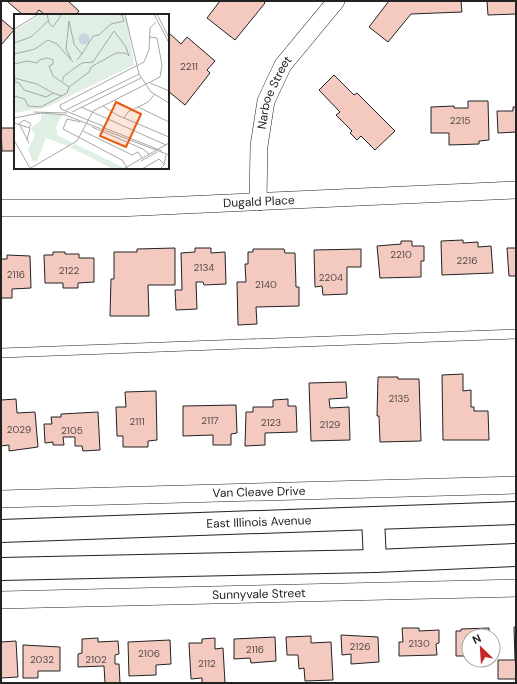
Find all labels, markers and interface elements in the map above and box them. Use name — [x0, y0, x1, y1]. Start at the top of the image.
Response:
inset map — [14, 14, 169, 169]
street label: Narboe Street — [254, 52, 295, 130]
house number: 2211 — [180, 60, 198, 73]
house number: 2215 — [450, 114, 470, 127]
street label: Dugald Place — [223, 192, 295, 211]
house number: 2210 — [390, 248, 412, 261]
house number: 2216 — [457, 254, 477, 267]
house number: 2134 — [194, 261, 214, 274]
house number: 2122 — [59, 264, 79, 277]
house number: 2116 — [7, 268, 25, 281]
house number: 2204 — [319, 271, 343, 284]
house number: 2140 — [255, 278, 277, 291]
house number: 2135 — [389, 392, 409, 405]
house number: 2117 — [201, 414, 219, 427]
house number: 2111 — [129, 415, 145, 428]
house number: 2123 — [261, 416, 281, 429]
house number: 2129 — [320, 418, 340, 431]
house number: 2029 — [7, 423, 31, 436]
house number: 2105 — [61, 424, 83, 437]
street label: Van Cleave Drive — [212, 483, 306, 501]
street label: East Illinois Avenue — [206, 512, 312, 532]
street label: Sunnyvale Street — [212, 585, 306, 603]
north arrow — [461, 628, 501, 668]
text: N — [470, 631, 483, 647]
house number: 2130 — [408, 637, 430, 650]
house number: 2126 — [350, 640, 370, 653]
house number: 2116 — [246, 643, 264, 656]
house number: 2106 — [138, 647, 160, 660]
house number: 2032 — [30, 653, 54, 666]
house number: 2102 — [85, 653, 107, 666]
house number: 2112 — [198, 657, 216, 670]

